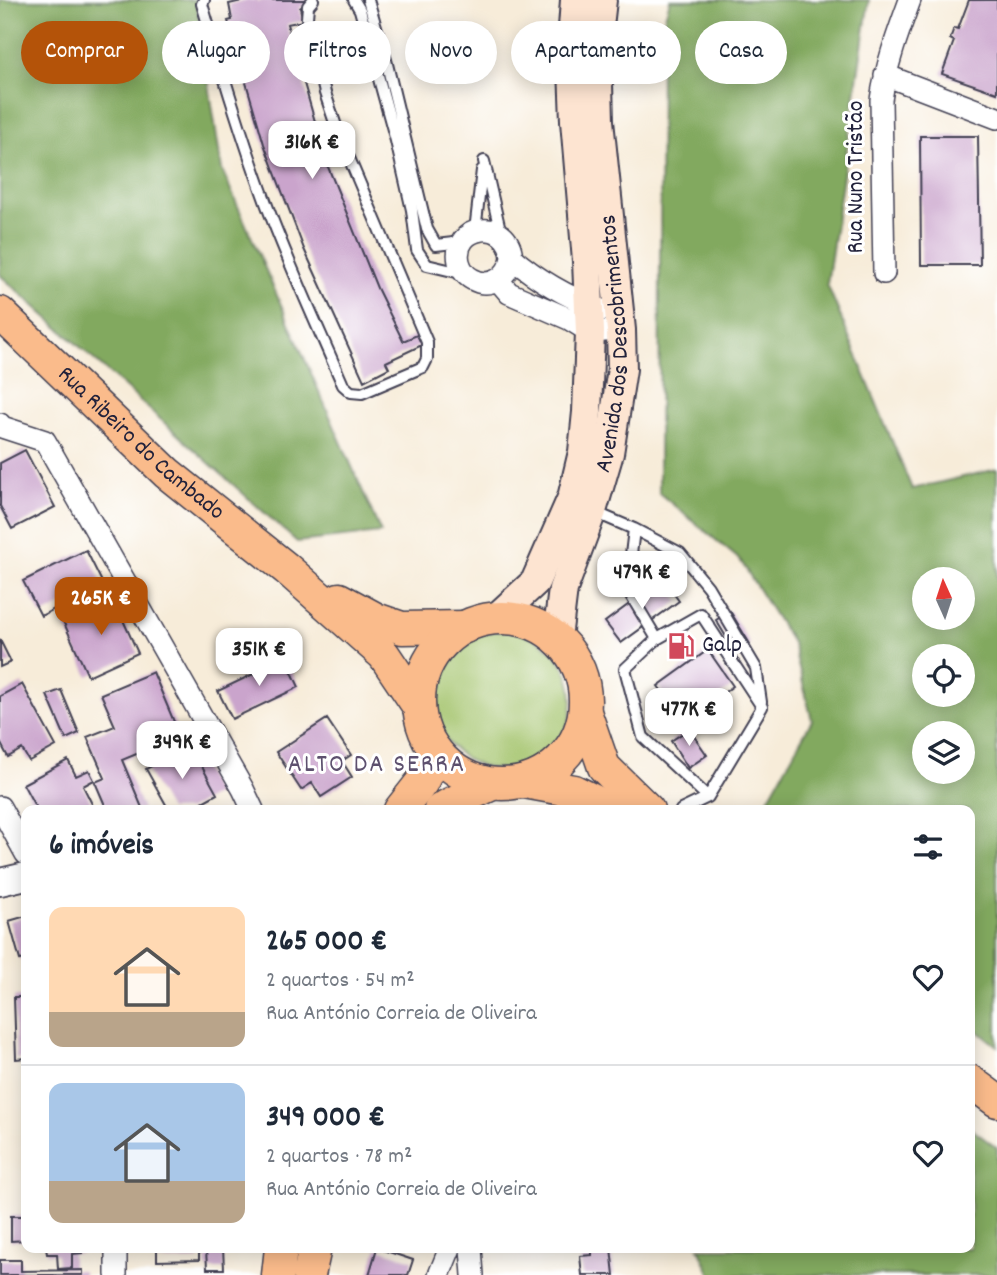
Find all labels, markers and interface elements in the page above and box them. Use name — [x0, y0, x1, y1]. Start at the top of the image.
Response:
chip: Comprar — [21, 21, 148, 84]
chip: Alugar — [162, 21, 270, 84]
chip: Filtros — [284, 21, 391, 84]
chip: Novo — [405, 21, 497, 84]
chip: Apartamento — [511, 21, 681, 84]
chip: Casa — [695, 21, 787, 84]
street label: Rua Nuno Tristão — [840, 101, 874, 253]
pin: 316K € — [255, 122, 369, 181]
text: 316K € — [284, 127, 340, 160]
street label: Avenida dos Descobrimentos — [587, 213, 639, 477]
street label: Rua Ribeiro do Cambado — [49, 359, 231, 529]
pin: 479K € — [585, 552, 699, 611]
text: 479K € — [613, 557, 671, 590]
north arrow — [912, 567, 975, 630]
map controls — [912, 567, 975, 784]
pin: 265K € — [44, 578, 158, 637]
text: 265K € — [71, 583, 131, 616]
pin: 351K € — [202, 628, 316, 688]
place label: Galp — [702, 629, 742, 663]
fuel station icon: Galp — [666, 631, 696, 661]
text: 351K € — [232, 634, 286, 667]
button: locate — [912, 644, 975, 707]
pin: 477K € — [632, 688, 746, 748]
text: 477K € — [661, 694, 717, 727]
button: layers — [912, 721, 975, 784]
pin: 349K € — [125, 722, 239, 781]
text: 349K € — [152, 727, 212, 760]
district label: ALTO DA SERRA — [288, 747, 466, 784]
text: 6 imóveis — [49, 826, 154, 869]
icon: filters — [909, 828, 947, 866]
text: 265 000 € — [266, 922, 387, 965]
icon: home — [105, 935, 189, 1019]
icon: heart — [909, 958, 947, 996]
text: 2 quartos · 54 m² — [266, 965, 415, 998]
text: Rua António Correia de Oliveira — [266, 998, 537, 1031]
text: 349 000 € — [266, 1098, 385, 1141]
icon: home — [105, 1111, 189, 1195]
icon: heart — [909, 1134, 947, 1172]
text: 2 quartos · 78 m² — [266, 1141, 412, 1174]
text: Rua António Correia de Oliveira — [266, 1174, 537, 1207]

